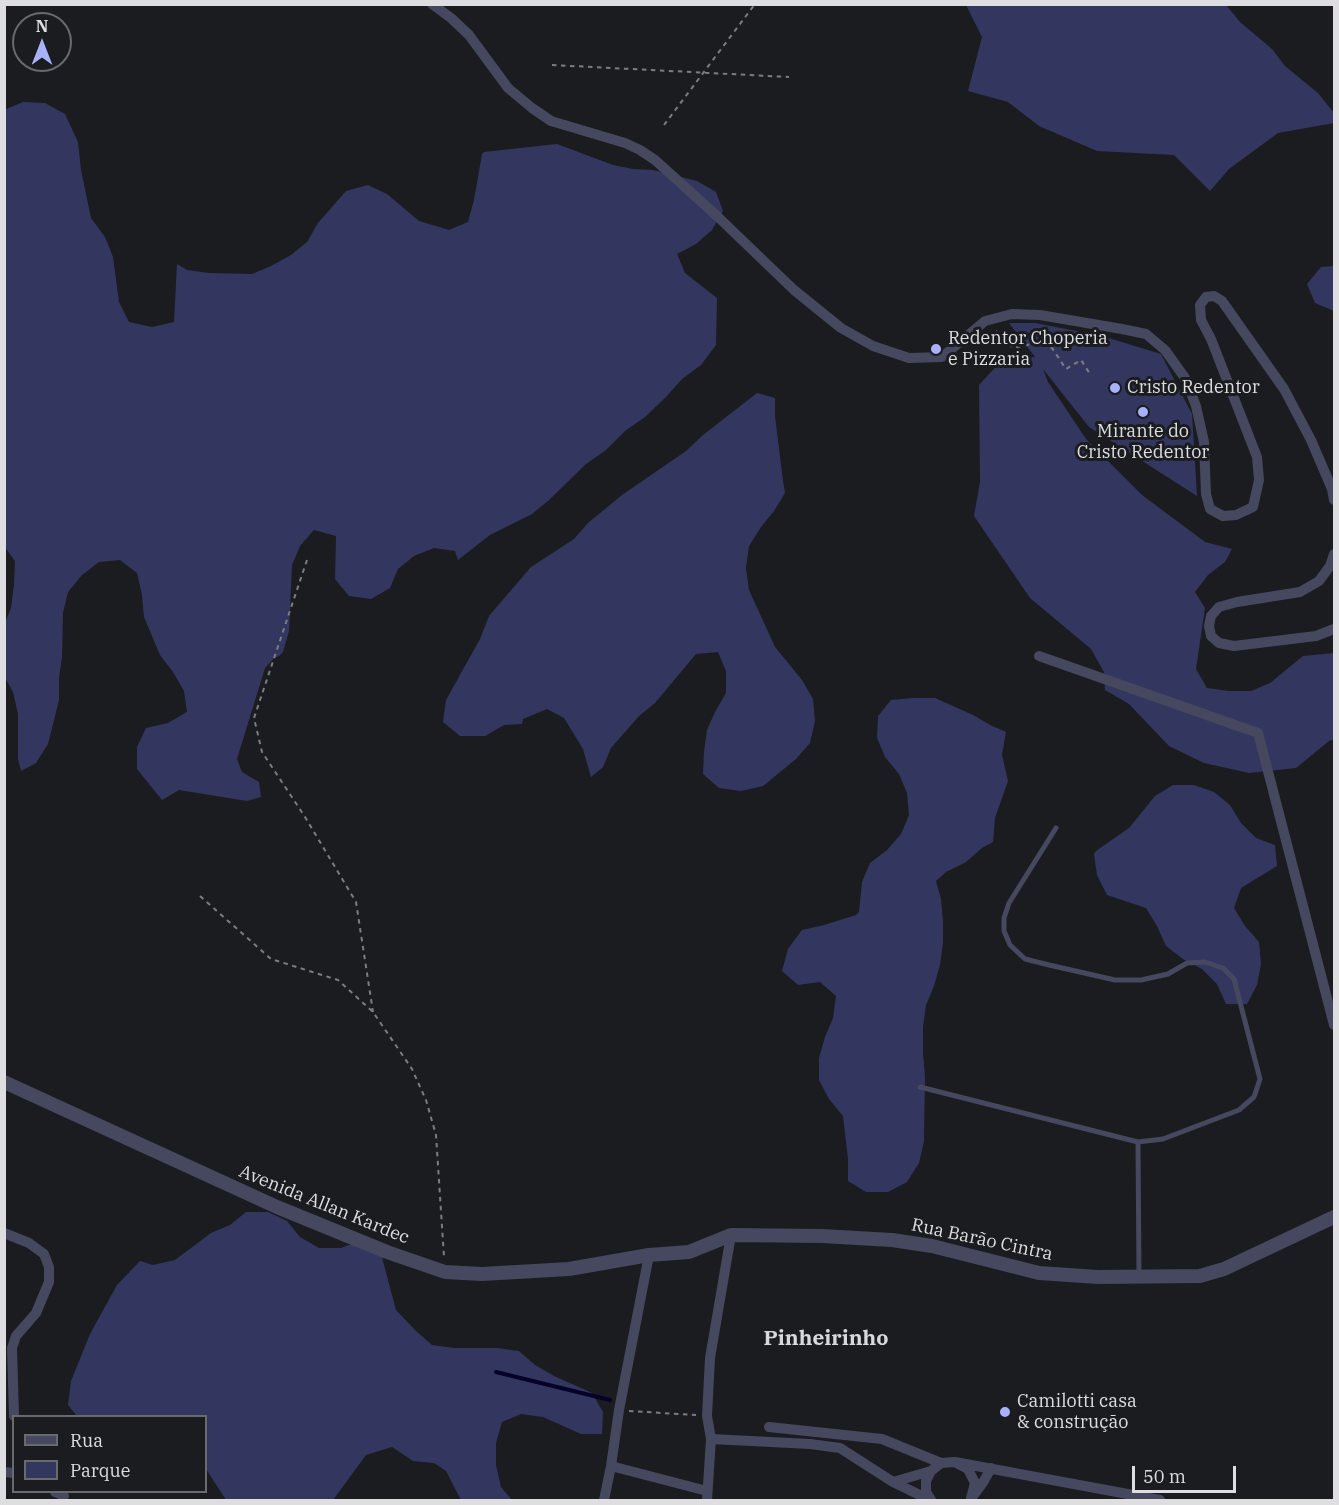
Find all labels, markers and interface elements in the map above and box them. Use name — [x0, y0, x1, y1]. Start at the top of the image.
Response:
north arrow — [12, 12, 72, 72]
text: N — [36, 16, 48, 36]
place label: Redentor Choperia e Pizzaria — [948, 328, 1108, 370]
marker: Redentor Choperia e Pizzaria — [929, 342, 943, 356]
place label: Cristo Redentor — [1127, 377, 1260, 399]
marker: Cristo Redentor — [1108, 381, 1122, 395]
marker: Mirante do Cristo Redentor — [1136, 405, 1150, 419]
place label: Mirante do Cristo Redentor — [1077, 421, 1209, 464]
street label: Avenida Allan Kardec — [236, 1161, 412, 1249]
street label: Rua Barão Cintra — [909, 1214, 1055, 1266]
district label: Pinheirinho — [763, 1326, 889, 1352]
place label: Camilotti casa & construção — [1017, 1391, 1137, 1434]
marker: Camilotti casa & construção — [998, 1405, 1012, 1419]
legend — [12, 1415, 207, 1493]
text: Rua — [70, 1429, 103, 1452]
scale bar — [1135, 1454, 1238, 1492]
text: Parque — [70, 1459, 130, 1482]
text: 50 m — [1143, 1465, 1186, 1488]

